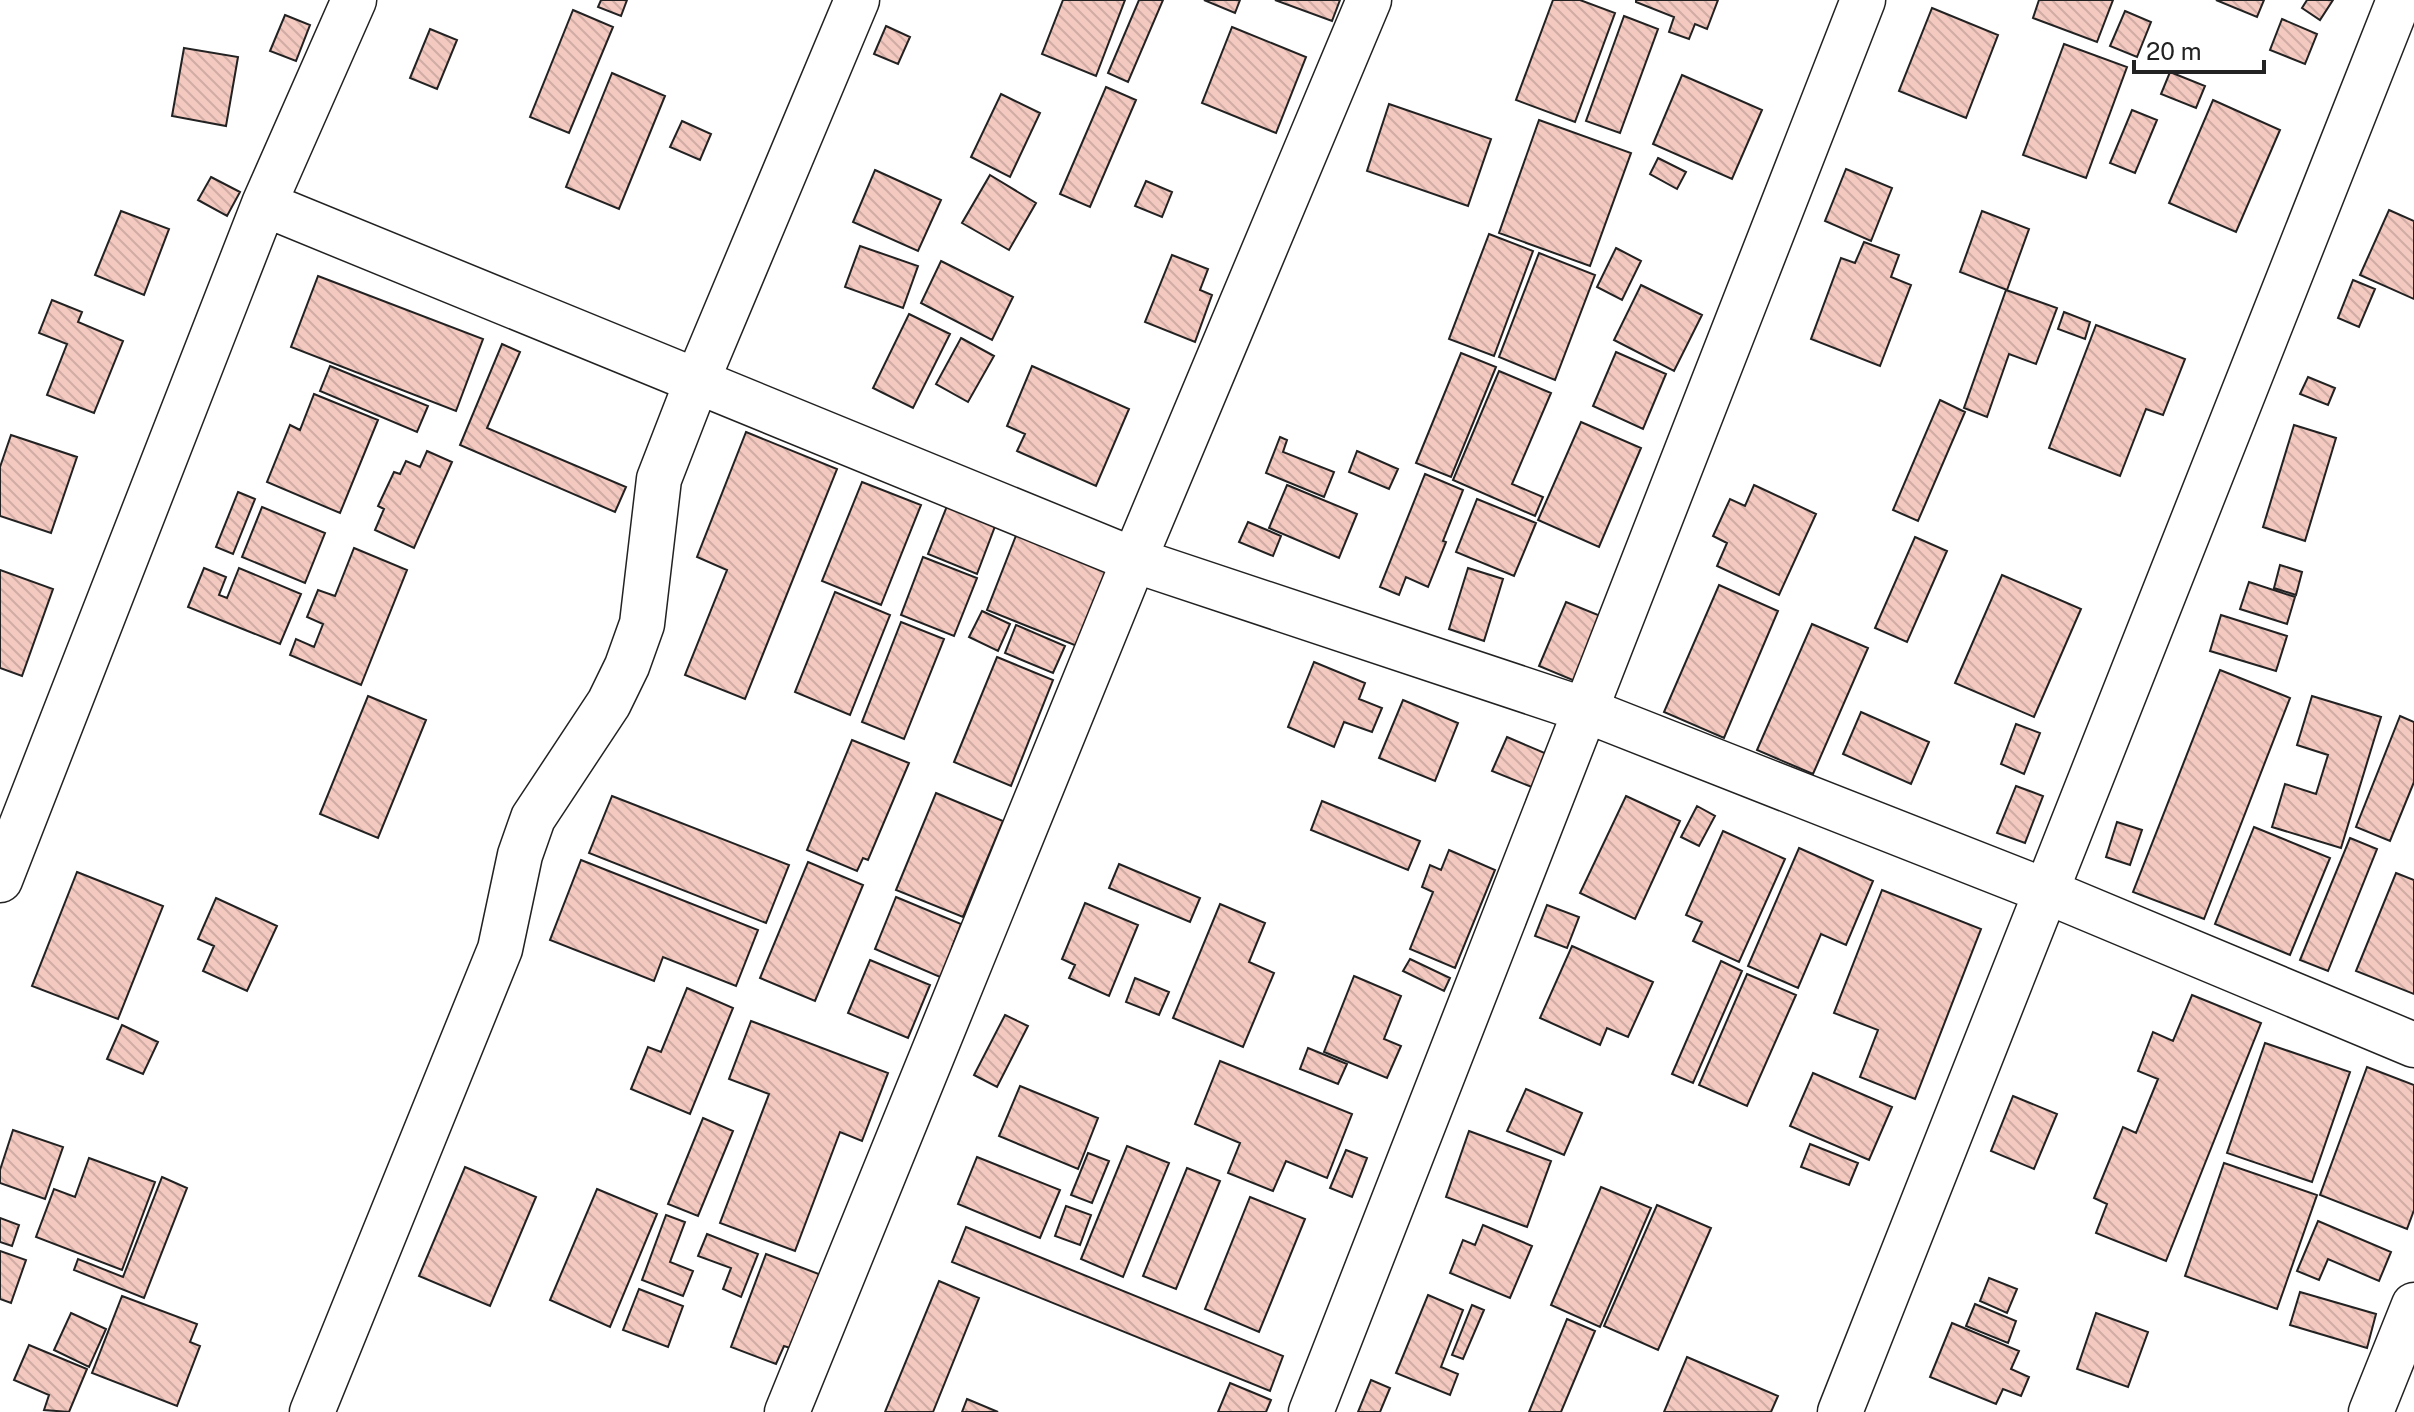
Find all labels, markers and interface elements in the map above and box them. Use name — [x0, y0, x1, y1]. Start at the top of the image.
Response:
scale bar — [2134, 24, 2264, 74]
text: 20 m — [2146, 37, 2202, 65]

